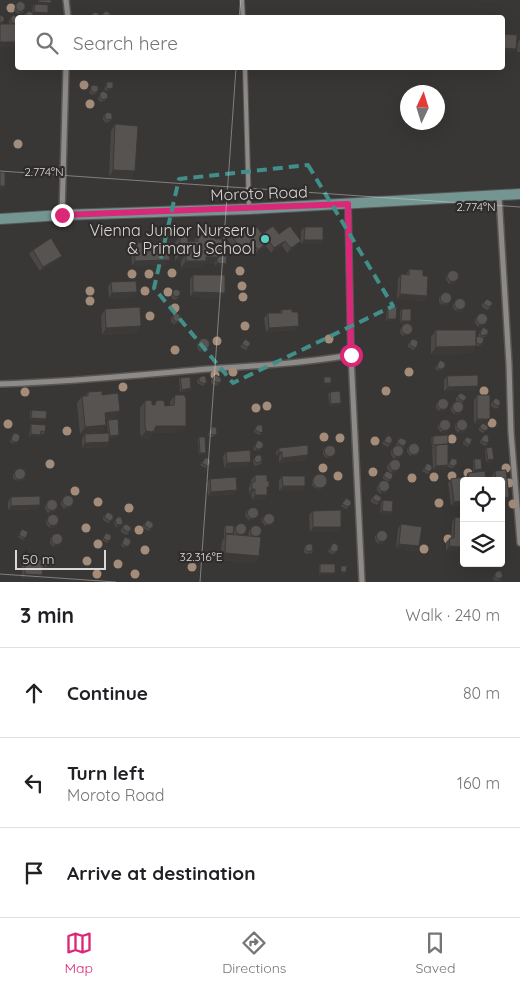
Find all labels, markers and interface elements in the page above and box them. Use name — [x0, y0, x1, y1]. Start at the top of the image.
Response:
search box — [15, 15, 505, 70]
icon: search — [33, 29, 61, 57]
text: Search here — [73, 31, 178, 55]
north arrow — [400, 85, 445, 130]
text: 2.774°N — [24, 164, 64, 179]
street label: Moroto Road — [210, 181, 308, 205]
text: 2.774°N — [456, 199, 496, 214]
route end — [51, 204, 74, 227]
place label: Vienna Junior Nurseru & Primary School — [89, 220, 255, 258]
marker: Vienna Junior Nurseru & Primary School — [259, 233, 271, 245]
route start — [340, 344, 363, 367]
map controls — [460, 477, 505, 567]
button: locate — [460, 477, 505, 522]
button: layers — [460, 522, 505, 567]
scale bar — [15, 547, 106, 570]
text: 32.316°E — [179, 549, 223, 564]
text: 50 m — [22, 550, 55, 568]
text: 3 min — [20, 602, 74, 628]
text: Walk · 240 m — [405, 605, 500, 625]
icon: ahead — [20, 679, 48, 707]
text: Continue — [67, 681, 148, 705]
text: 80 m — [463, 683, 500, 703]
text: Turn left — [67, 761, 145, 785]
icon: left — [20, 769, 48, 797]
text: 160 m — [457, 773, 500, 793]
text: Moroto Road — [67, 785, 164, 805]
icon: arrive — [20, 859, 48, 887]
text: Arrive at destination — [67, 861, 256, 885]
tab: Map — [65, 929, 93, 977]
tab: Directions — [222, 929, 286, 977]
tab: Saved — [415, 929, 455, 977]

